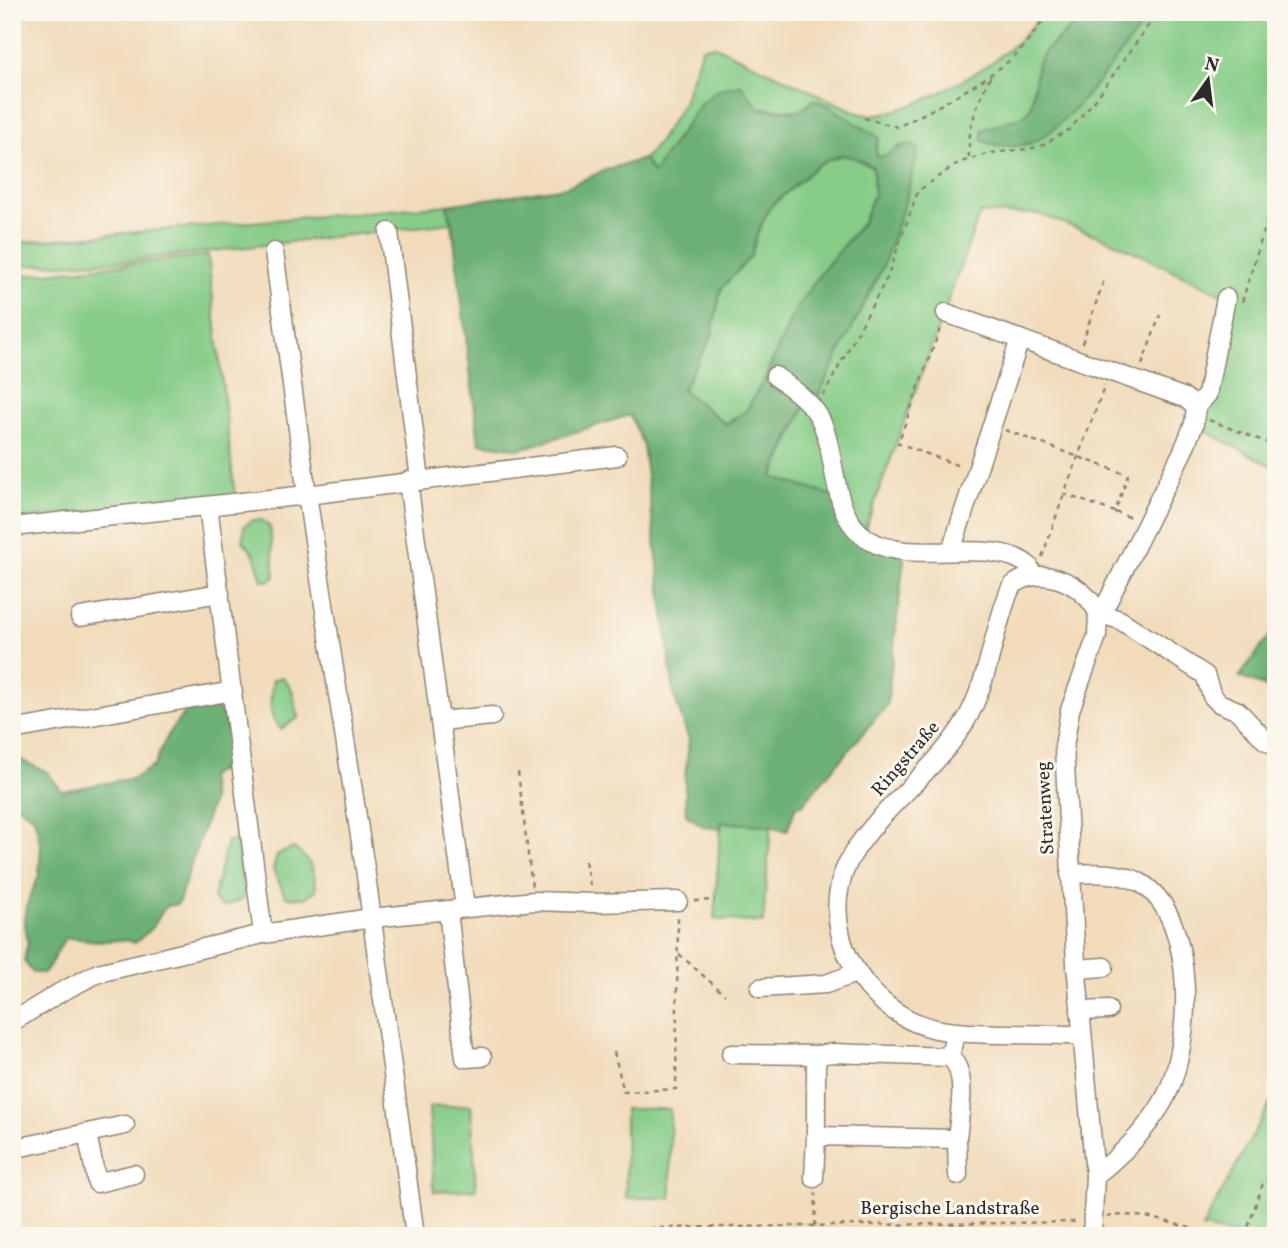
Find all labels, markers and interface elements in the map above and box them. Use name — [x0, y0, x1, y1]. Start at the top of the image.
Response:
north arrow — [1172, 46, 1242, 116]
text: N — [1202, 51, 1222, 80]
street label: Ringstraße — [866, 716, 946, 802]
street label: Stratenweg — [1031, 761, 1061, 855]
street label: Bergische Landstraße — [860, 1196, 1040, 1222]

